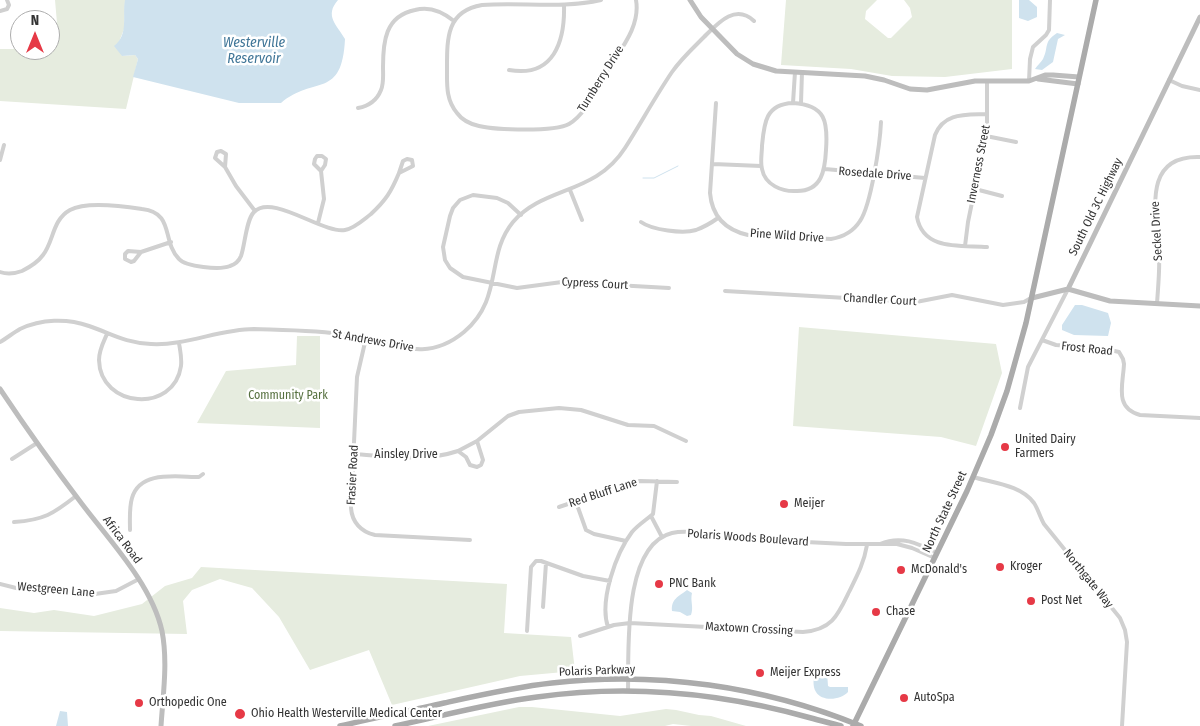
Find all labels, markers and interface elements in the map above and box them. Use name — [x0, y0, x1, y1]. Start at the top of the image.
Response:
north arrow — [10, 10, 60, 60]
text: N — [31, 12, 39, 29]
water label: Westerville Reservoir — [223, 35, 285, 68]
street label: Turnberry Drive — [575, 43, 627, 115]
street label: Inverness Street — [964, 124, 994, 204]
street label: South Old 3C Highway — [1066, 156, 1126, 258]
street label: Rosedale Drive — [838, 164, 912, 184]
street label: Seckel Drive — [1148, 201, 1166, 261]
street label: Pine Wild Drive — [750, 226, 824, 246]
street label: Cypress Court — [561, 275, 629, 293]
street label: Chandler Court — [843, 291, 917, 309]
street label: St Andrews Drive — [331, 327, 415, 355]
street label: Frost Road — [1061, 339, 1113, 359]
park label: Community Park — [248, 389, 328, 403]
place label: United Dairy Farmers — [1015, 433, 1076, 461]
marker: United Dairy Farmers — [999, 441, 1011, 453]
street label: Frasier Road — [344, 444, 362, 506]
street label: Ainsley Drive — [374, 448, 438, 462]
street label: North State Street — [920, 469, 970, 555]
street label: Red Bluff Lane — [567, 475, 639, 511]
place label: Meijer — [794, 497, 825, 511]
marker: Meijer — [778, 498, 790, 510]
street label: Africa Road — [99, 513, 145, 567]
street label: Polaris Woods Boulevard — [687, 527, 809, 549]
street label: Northgate Way — [1060, 547, 1116, 611]
place label: Kroger — [1010, 560, 1042, 574]
marker: Kroger — [994, 561, 1006, 573]
place label: McDonald's — [911, 563, 967, 577]
marker: McDonald's — [895, 564, 907, 576]
place label: PNC Bank — [669, 577, 716, 591]
marker: PNC Bank — [653, 578, 665, 590]
street label: Westgreen Lane — [17, 579, 95, 601]
place label: Post Net — [1041, 594, 1082, 608]
marker: Post Net — [1025, 595, 1037, 607]
place label: Chase — [886, 605, 915, 619]
marker: Chase — [870, 606, 882, 618]
street label: Maxtown Crossing — [705, 620, 793, 638]
street label: Polaris Parkway — [559, 662, 635, 680]
place label: Meijer Express — [770, 666, 841, 680]
marker: Meijer Express — [754, 667, 766, 679]
place label: AutoSpa — [914, 691, 955, 705]
marker: AutoSpa — [898, 692, 910, 704]
place label: Orthopedic One — [149, 696, 227, 710]
marker: Orthopedic One — [133, 697, 145, 709]
marker: Ohio Health Westerville Medical Center — [233, 707, 247, 721]
place label: Ohio Health Westerville Medical Center — [251, 707, 442, 721]

